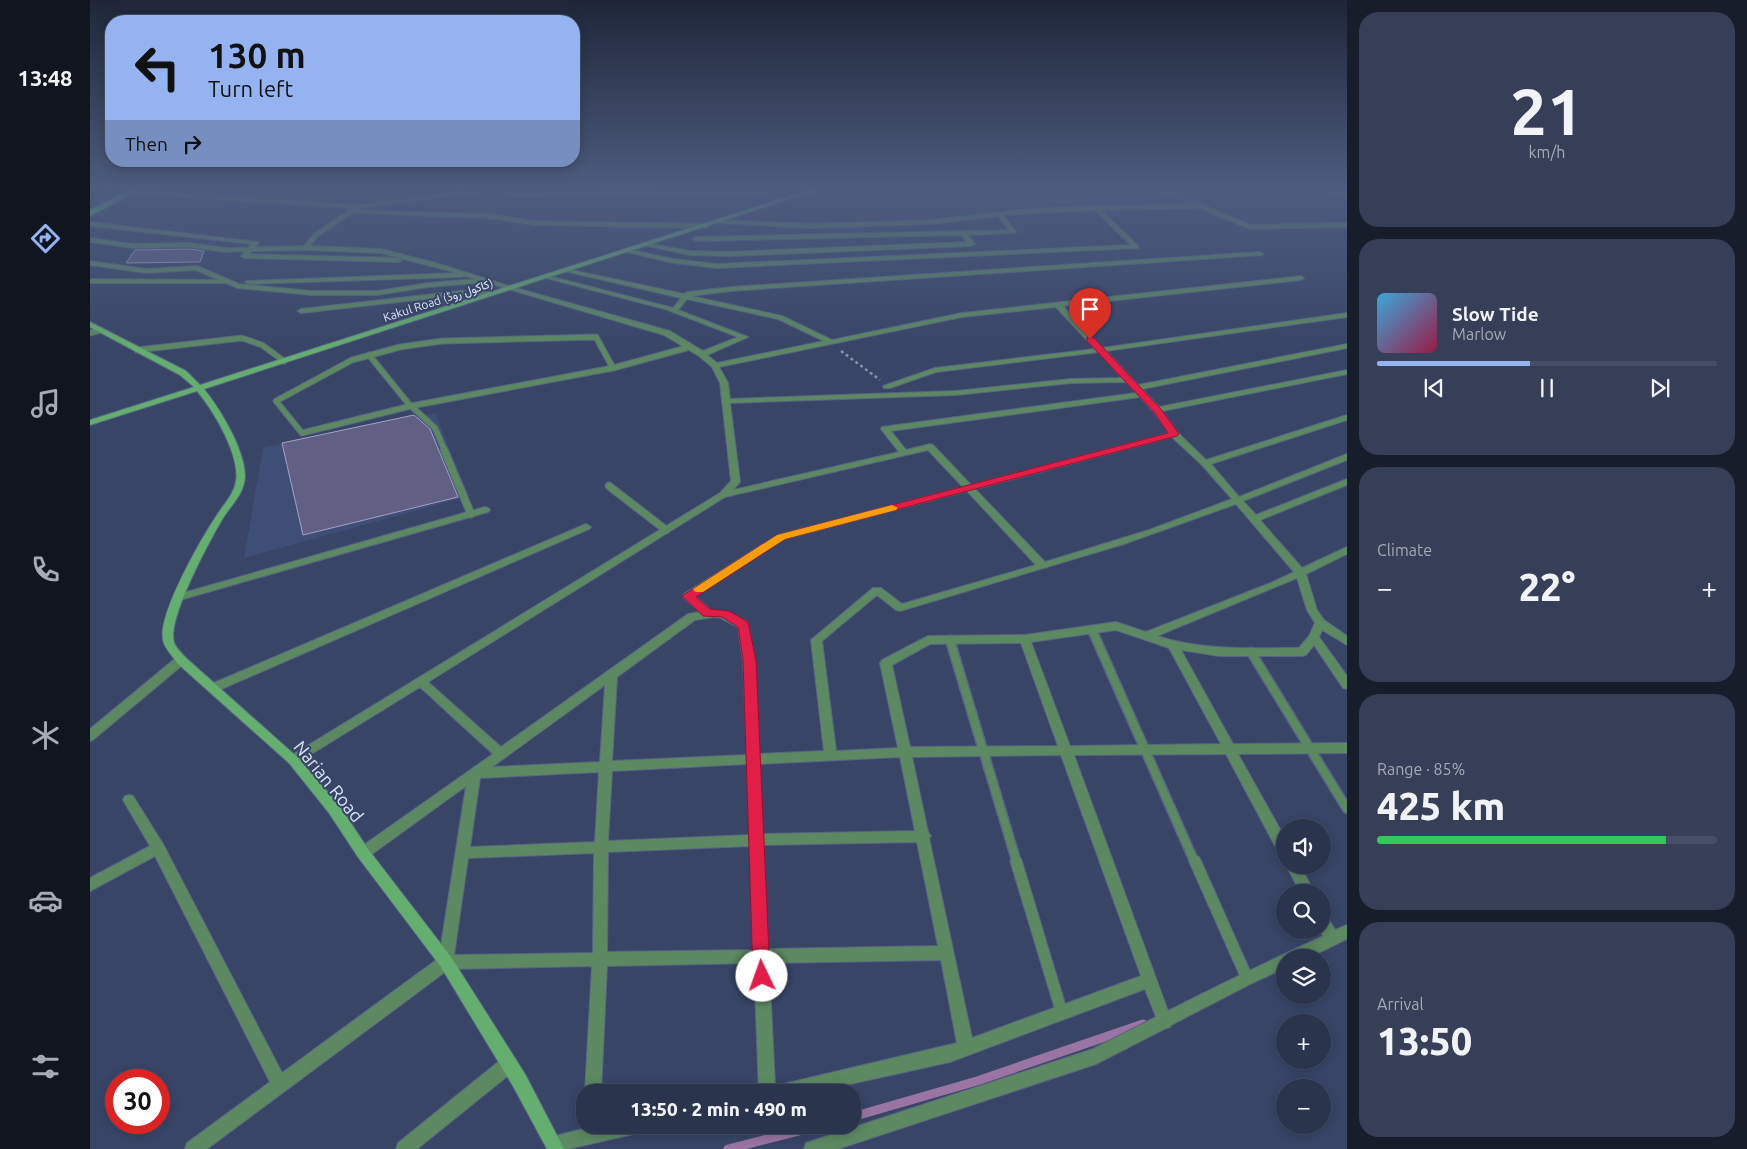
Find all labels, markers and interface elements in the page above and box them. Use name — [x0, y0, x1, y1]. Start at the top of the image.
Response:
icon: left — [125, 35, 190, 100]
text: 130 m — [208, 35, 306, 75]
text: 13:48 — [17, 65, 73, 90]
text: 21 — [1510, 74, 1584, 147]
text: Turn left — [208, 76, 293, 101]
icon: right — [178, 130, 206, 158]
text: Then — [125, 133, 168, 155]
text: km/h — [1529, 143, 1565, 161]
icon: directions — [28, 221, 63, 256]
street label: Kakul Road (کاکول روڈ) — [381, 276, 495, 326]
pin — [1069, 288, 1111, 339]
icon: arrive — [1076, 295, 1104, 323]
text: Slow Tide — [1452, 303, 1539, 325]
text: Marlow — [1452, 325, 1506, 343]
icon: previous — [1420, 374, 1448, 402]
icon: pause — [1533, 374, 1561, 402]
icon: next — [1646, 374, 1674, 402]
icon: music — [28, 386, 63, 421]
text: Climate — [1377, 541, 1432, 559]
icon: phone — [28, 552, 63, 587]
text: 22° — [1519, 566, 1575, 608]
text: − — [1377, 572, 1393, 603]
text: + — [1701, 572, 1717, 603]
icon: climate — [28, 718, 63, 753]
street label: Narian Road — [290, 736, 368, 826]
text: Range · 85% — [1377, 760, 1465, 778]
text: 425 km — [1377, 785, 1505, 827]
map controls — [1276, 819, 1331, 1134]
button: sound — [1276, 819, 1331, 874]
icon: car — [28, 883, 63, 918]
button: search — [1276, 884, 1331, 939]
position arrow — [735, 949, 787, 1001]
button: layers — [1276, 949, 1331, 1004]
text: Arrival — [1377, 995, 1424, 1013]
button: + — [1276, 1014, 1331, 1069]
text: 13:50 — [1377, 1020, 1472, 1062]
icon: filters — [28, 1049, 63, 1084]
speed limit sign: 30 — [105, 1069, 170, 1134]
button: − — [1276, 1079, 1331, 1134]
text: 13:50 · 2 min · 490 m — [630, 1098, 807, 1120]

